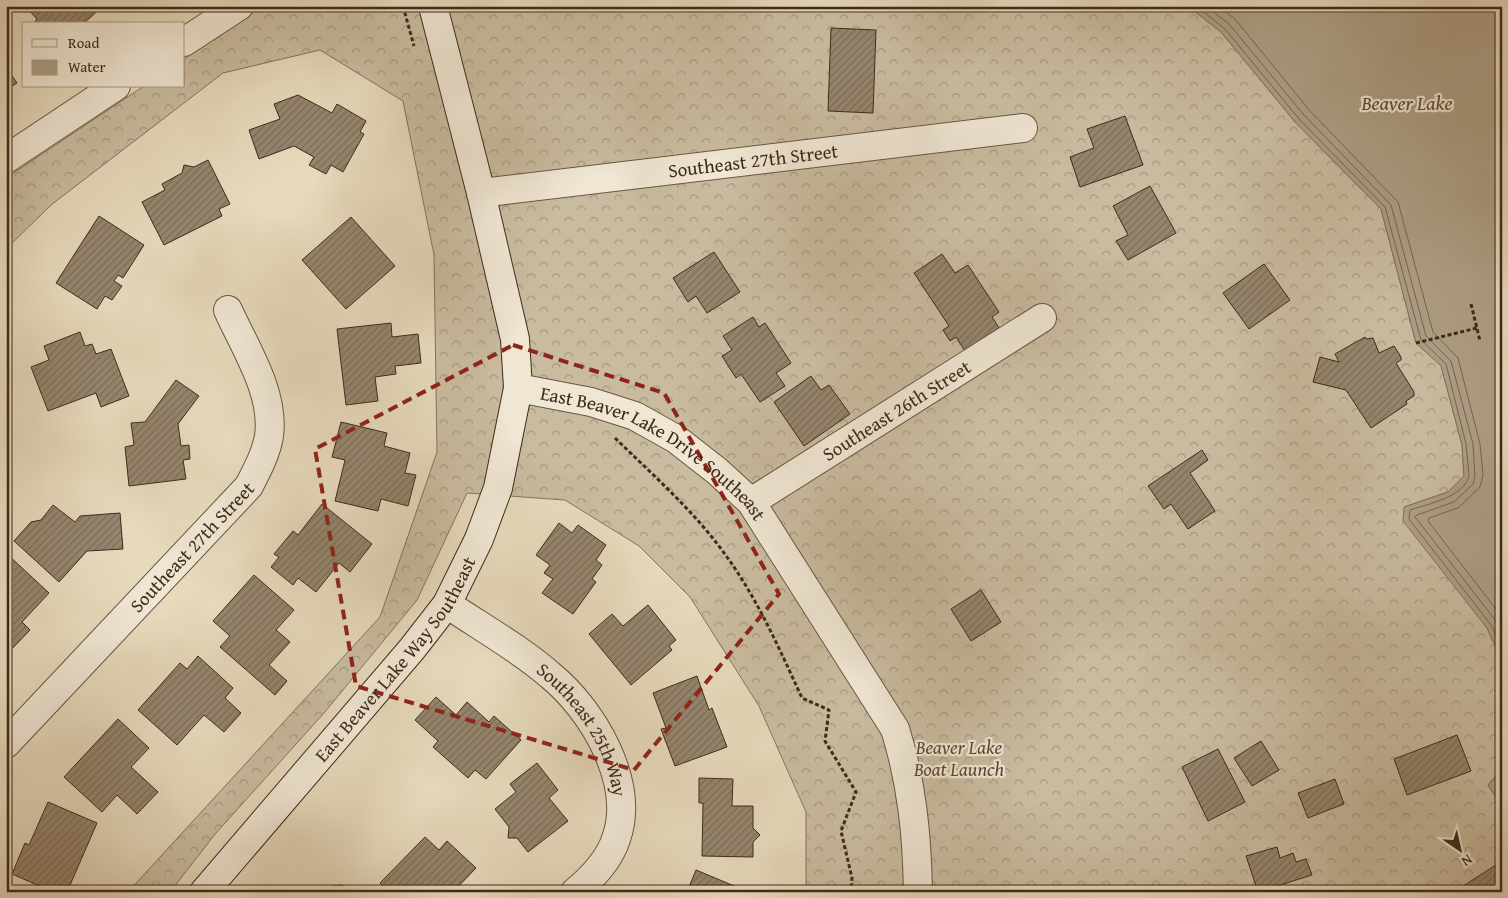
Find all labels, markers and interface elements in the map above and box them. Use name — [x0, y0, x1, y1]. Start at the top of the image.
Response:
legend — [22, 22, 185, 88]
text: Road — [68, 32, 99, 53]
text: Water — [68, 56, 106, 77]
water label: Beaver Lake — [1360, 88, 1453, 117]
street label: Southeast 27th Street — [666, 136, 840, 184]
street label: Southeast 26th Street — [817, 352, 976, 468]
street label: East Beaver Lake Drive Southeast — [538, 379, 773, 526]
street label: Southeast 27th Street — [123, 475, 261, 619]
street label: East Beaver Lake Way Southeast — [307, 551, 482, 768]
street label: Southeast 25th Way — [531, 655, 634, 799]
park label: Beaver Lake Boat Launch — [913, 733, 1004, 783]
north arrow — [1436, 826, 1486, 876]
text: N — [1457, 850, 1477, 872]

